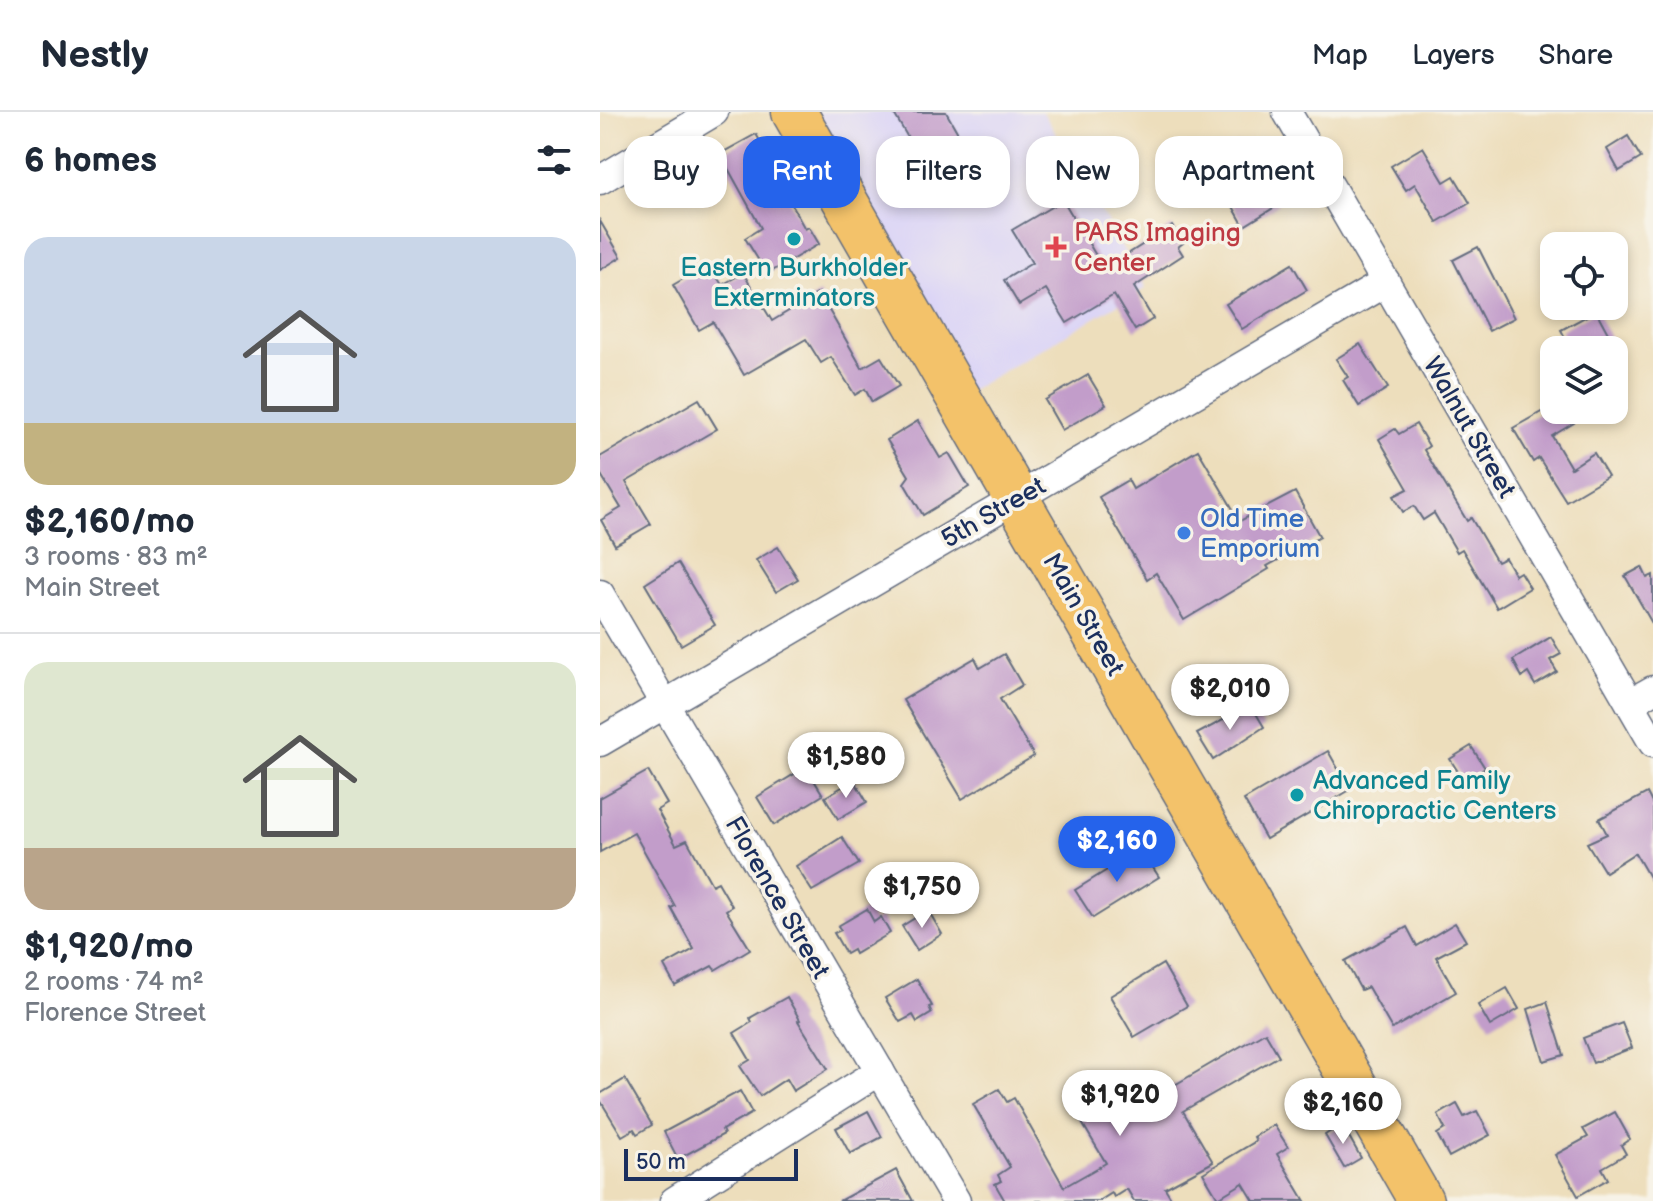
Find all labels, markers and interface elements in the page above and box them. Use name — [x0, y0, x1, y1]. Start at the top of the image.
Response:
text: Nestly — [40, 33, 149, 78]
text: Map — [1312, 39, 1368, 72]
text: Layers — [1412, 39, 1495, 72]
text: Share — [1539, 39, 1613, 72]
chip: Buy — [624, 136, 727, 208]
chip: Rent — [743, 136, 860, 208]
chip: Filters — [876, 136, 1010, 208]
chip: New — [1026, 136, 1139, 208]
chip: Apartment — [1155, 136, 1343, 208]
icon: filters — [532, 138, 576, 182]
text: 6 homes — [24, 140, 157, 181]
place label: PARS Imaging Center — [1074, 218, 1241, 279]
marker: Eastern Burkholder Exterminators — [785, 230, 803, 248]
map controls — [1540, 232, 1628, 424]
button: locate — [1540, 232, 1628, 320]
marker: PARS Imaging Center — [1045, 236, 1067, 258]
place label: Eastern Burkholder Exterminators — [680, 253, 908, 314]
icon: home — [228, 289, 372, 433]
button: layers — [1540, 336, 1628, 424]
street label: Walnut Street — [1416, 352, 1522, 504]
street label: 5th Street — [936, 471, 1051, 556]
text: $2,160/mo — [24, 501, 195, 542]
place label: Old Time Emporium — [1200, 504, 1320, 565]
marker: Old Time Emporium — [1175, 524, 1193, 542]
text: 3 rooms · 83 m² — [24, 542, 208, 573]
street label: Main Street — [1035, 548, 1130, 681]
text: Main Street — [24, 573, 160, 604]
pin: $2,010 — [1165, 664, 1295, 732]
text: $2,010 — [1189, 674, 1271, 705]
icon: home — [228, 714, 372, 858]
pin: $1,580 — [781, 732, 911, 800]
text: $1,580 — [806, 742, 886, 773]
place label: Advanced Family Chiropractic Centers — [1313, 766, 1557, 827]
marker: Advanced Family Chiropractic Centers — [1288, 786, 1306, 804]
street label: Florence Street — [718, 811, 836, 984]
pin: $2,160 — [1052, 816, 1182, 884]
text: $2,160 — [1076, 826, 1158, 857]
pin: $1,750 — [857, 862, 987, 930]
text: $1,750 — [882, 872, 962, 903]
text: $1,920/mo — [24, 926, 193, 967]
text: 2 rooms · 74 m² — [24, 967, 204, 998]
text: Florence Street — [24, 998, 206, 1029]
pin: $1,920 — [1055, 1070, 1185, 1138]
pin: $2,160 — [1278, 1078, 1408, 1146]
text: $1,920 — [1080, 1080, 1160, 1111]
text: $2,160 — [1302, 1088, 1384, 1119]
scale bar — [624, 1145, 798, 1181]
text: 50 m — [636, 1149, 686, 1176]

